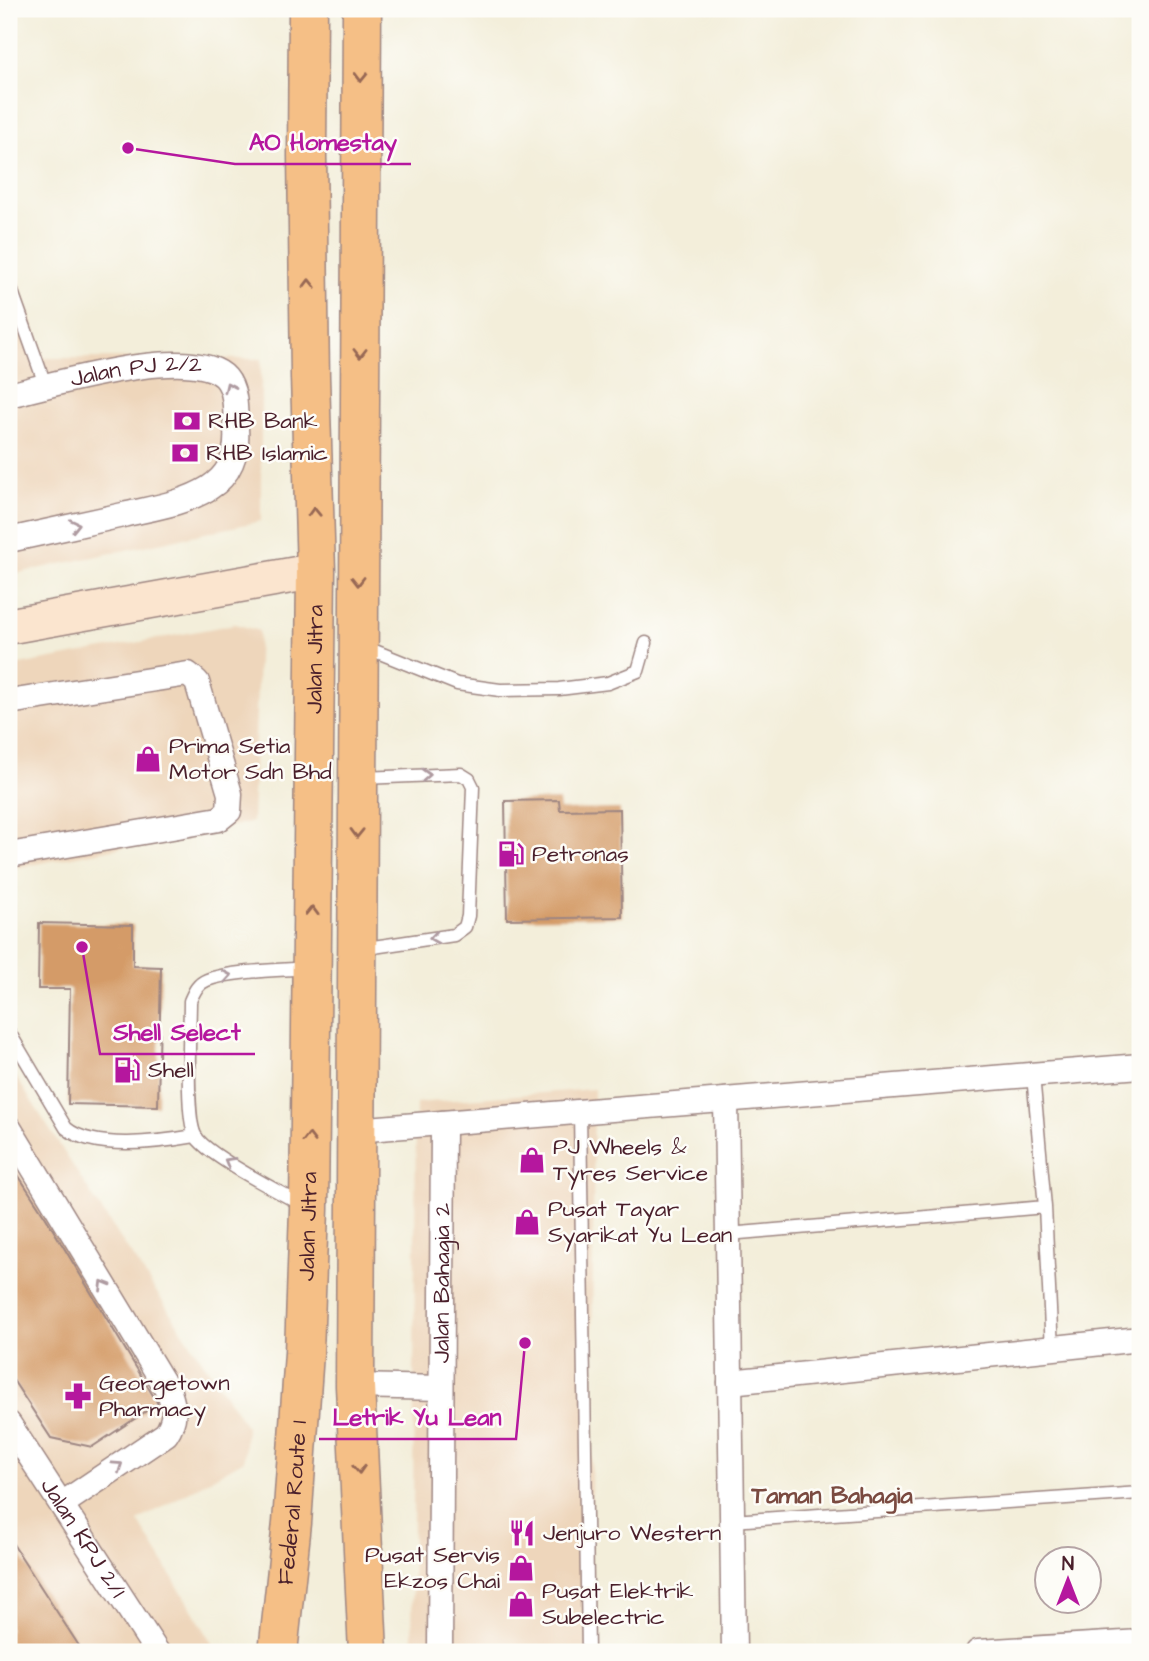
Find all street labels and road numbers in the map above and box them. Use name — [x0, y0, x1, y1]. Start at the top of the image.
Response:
street label: Jalan PJ 2/2 — [67, 348, 204, 395]
street label: Jalan Jitra — [298, 604, 332, 714]
street label: Jalan Jitra — [291, 1171, 325, 1281]
street label: Jalan Bahagia 2 — [426, 1203, 459, 1363]
street label: Federal Route 1 — [269, 1419, 315, 1587]
street label: Jalan KPJ 2/1 — [32, 1472, 134, 1604]

